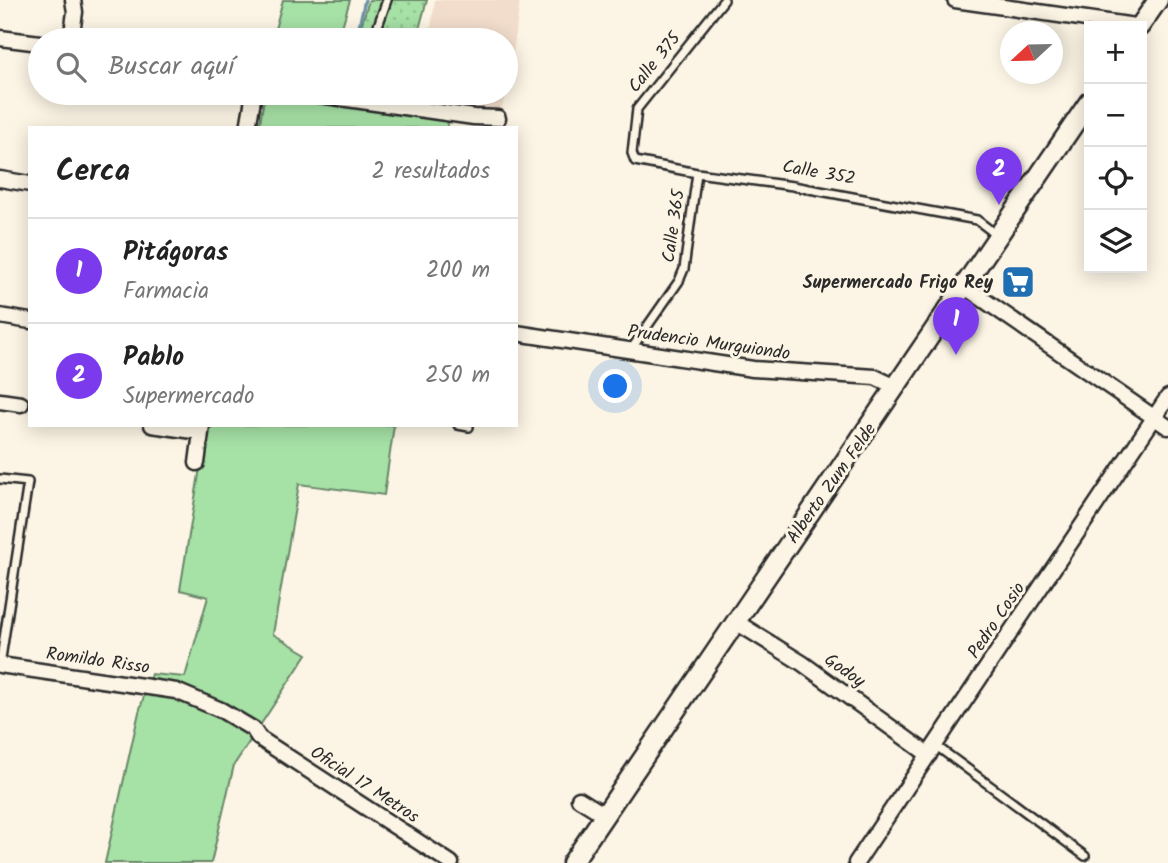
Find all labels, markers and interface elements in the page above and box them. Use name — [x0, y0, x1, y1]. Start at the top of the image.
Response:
north arrow — [1000, 21, 1063, 84]
map controls — [1084, 21, 1147, 273]
button: + — [1084, 21, 1147, 84]
street label: Calle 375 — [621, 25, 690, 100]
search box — [28, 28, 518, 105]
text: Buscar aquí — [108, 46, 234, 88]
icon: search — [52, 48, 90, 86]
button: − — [1084, 84, 1147, 147]
pin: 2 — [976, 147, 1022, 205]
button: locate — [1084, 147, 1147, 210]
text: Cerca — [56, 148, 130, 196]
street label: Calle 352 — [780, 153, 858, 194]
text: 2 resultados — [372, 154, 490, 190]
street label: Calle 365 — [655, 187, 694, 265]
button: layers — [1084, 210, 1147, 273]
text: Pitágoras — [123, 232, 228, 274]
text: 1 — [76, 253, 82, 289]
text: 200 m — [426, 253, 490, 289]
supermarket icon: Supermercado Frigo Rey — [999, 263, 1037, 301]
place label: Supermercado Frigo Rey — [803, 269, 994, 298]
text: Farmacia — [123, 274, 209, 310]
pin: 1 — [933, 297, 979, 355]
street label: Prudencio Murguiondo — [626, 318, 792, 369]
text: Pablo — [123, 337, 184, 379]
text: 2 — [72, 358, 86, 394]
text: 250 m — [425, 358, 490, 394]
your location — [598, 369, 632, 403]
text: Supermercado — [123, 379, 254, 415]
street label: Alberto Zum Felde — [780, 418, 885, 550]
street label: Pedro Cosio — [961, 577, 1034, 665]
street label: Romildo Risso — [44, 640, 151, 683]
street label: Godoy — [818, 647, 871, 696]
street label: Oficial 17 Metros — [304, 739, 425, 832]

